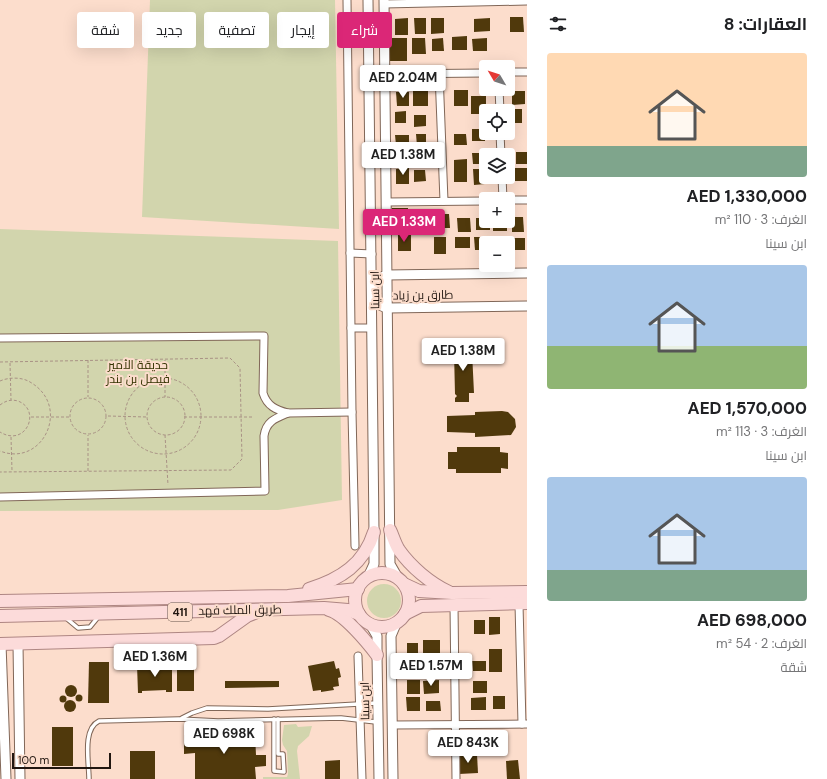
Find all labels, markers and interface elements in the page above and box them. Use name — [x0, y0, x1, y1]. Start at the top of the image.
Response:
chip: شقة — [77, 12, 134, 48]
chip: جديد — [142, 12, 196, 48]
chip: تصفية — [204, 12, 269, 48]
chip: إيجار — [277, 12, 329, 48]
chip: شراء — [337, 12, 392, 48]
icon: filters — [547, 13, 569, 35]
text: العقارات: 8 — [724, 13, 807, 35]
north arrow — [479, 60, 515, 96]
map controls — [479, 60, 515, 272]
pin: AED 2.04M — [357, 65, 449, 99]
text: AED 2.04M — [369, 69, 437, 86]
icon: home — [641, 79, 713, 151]
button: locate — [479, 104, 515, 140]
pin: AED 1.38M — [357, 142, 449, 176]
text: AED 1.38M — [371, 146, 435, 163]
button: layers — [479, 148, 515, 184]
text: AED 1,330,000 — [687, 185, 807, 207]
button: + — [479, 192, 515, 228]
pin: AED 1.33M — [358, 209, 450, 243]
text: الغرف: 3 · 110 m² — [715, 211, 807, 228]
text: AED 1.33M — [372, 213, 436, 230]
text: ابن سينا — [765, 235, 807, 252]
button: − — [479, 236, 515, 272]
street label: ابن سينا — [367, 271, 383, 309]
street label: طارق بن زياد — [393, 286, 454, 304]
icon: home — [641, 291, 713, 363]
pin: AED 1.38M — [417, 338, 509, 372]
text: AED 1.38M — [431, 342, 495, 359]
park label: حديقة الأمير فيصل بن بندر — [105, 357, 170, 387]
text: AED 1,570,000 — [688, 397, 807, 419]
text: الغرف: 3 · 113 m² — [716, 423, 807, 440]
text: ابن سينا — [765, 447, 807, 464]
icon: home — [641, 503, 713, 575]
street label: طريق الملك فهد — [198, 601, 282, 619]
road number: 411 — [168, 603, 192, 621]
text: AED 698,000 — [697, 609, 807, 631]
text: الغرف: 2 · 54 m² — [716, 635, 807, 652]
pin: AED 1.36M — [109, 644, 201, 678]
text: AED 1.36M — [123, 648, 187, 665]
pin: AED 1.57M — [385, 653, 477, 687]
text: AED 1.57M — [399, 657, 463, 674]
text: شقة — [780, 659, 807, 676]
street label: ابن سينا — [357, 682, 373, 720]
pin: AED 698K — [183, 721, 265, 755]
text: AED 698K — [193, 725, 255, 742]
pin: AED 843K — [427, 730, 509, 764]
text: AED 843K — [437, 734, 499, 751]
scale bar — [12, 751, 111, 770]
text: 100 m — [18, 753, 49, 767]

